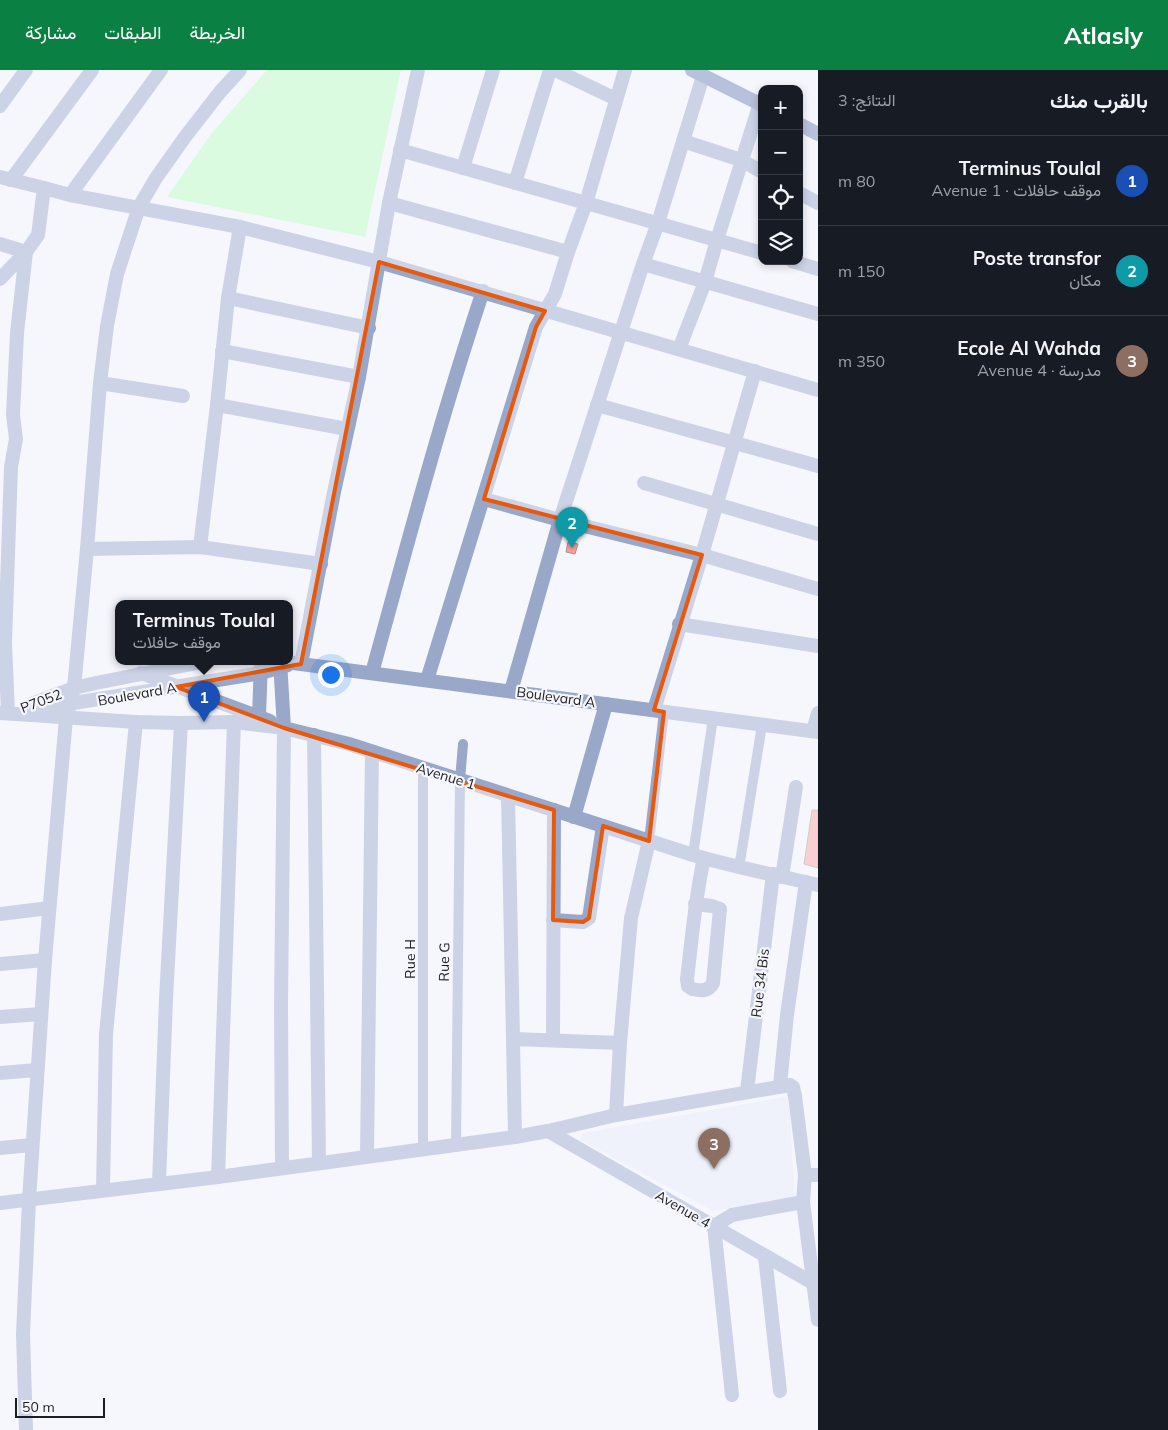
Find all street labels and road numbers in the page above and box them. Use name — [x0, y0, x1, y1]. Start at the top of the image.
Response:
street label: Boulevard A — [96, 678, 178, 710]
street label: Boulevard A — [515, 683, 597, 712]
street label: P7052 — [18, 685, 64, 717]
street label: Avenue 1 — [414, 759, 478, 793]
street label: Rue H — [401, 939, 419, 979]
street label: Rue G — [435, 942, 453, 982]
street label: Rue 34 Bis — [747, 947, 773, 1018]
street label: Avenue 4 — [652, 1186, 714, 1232]

